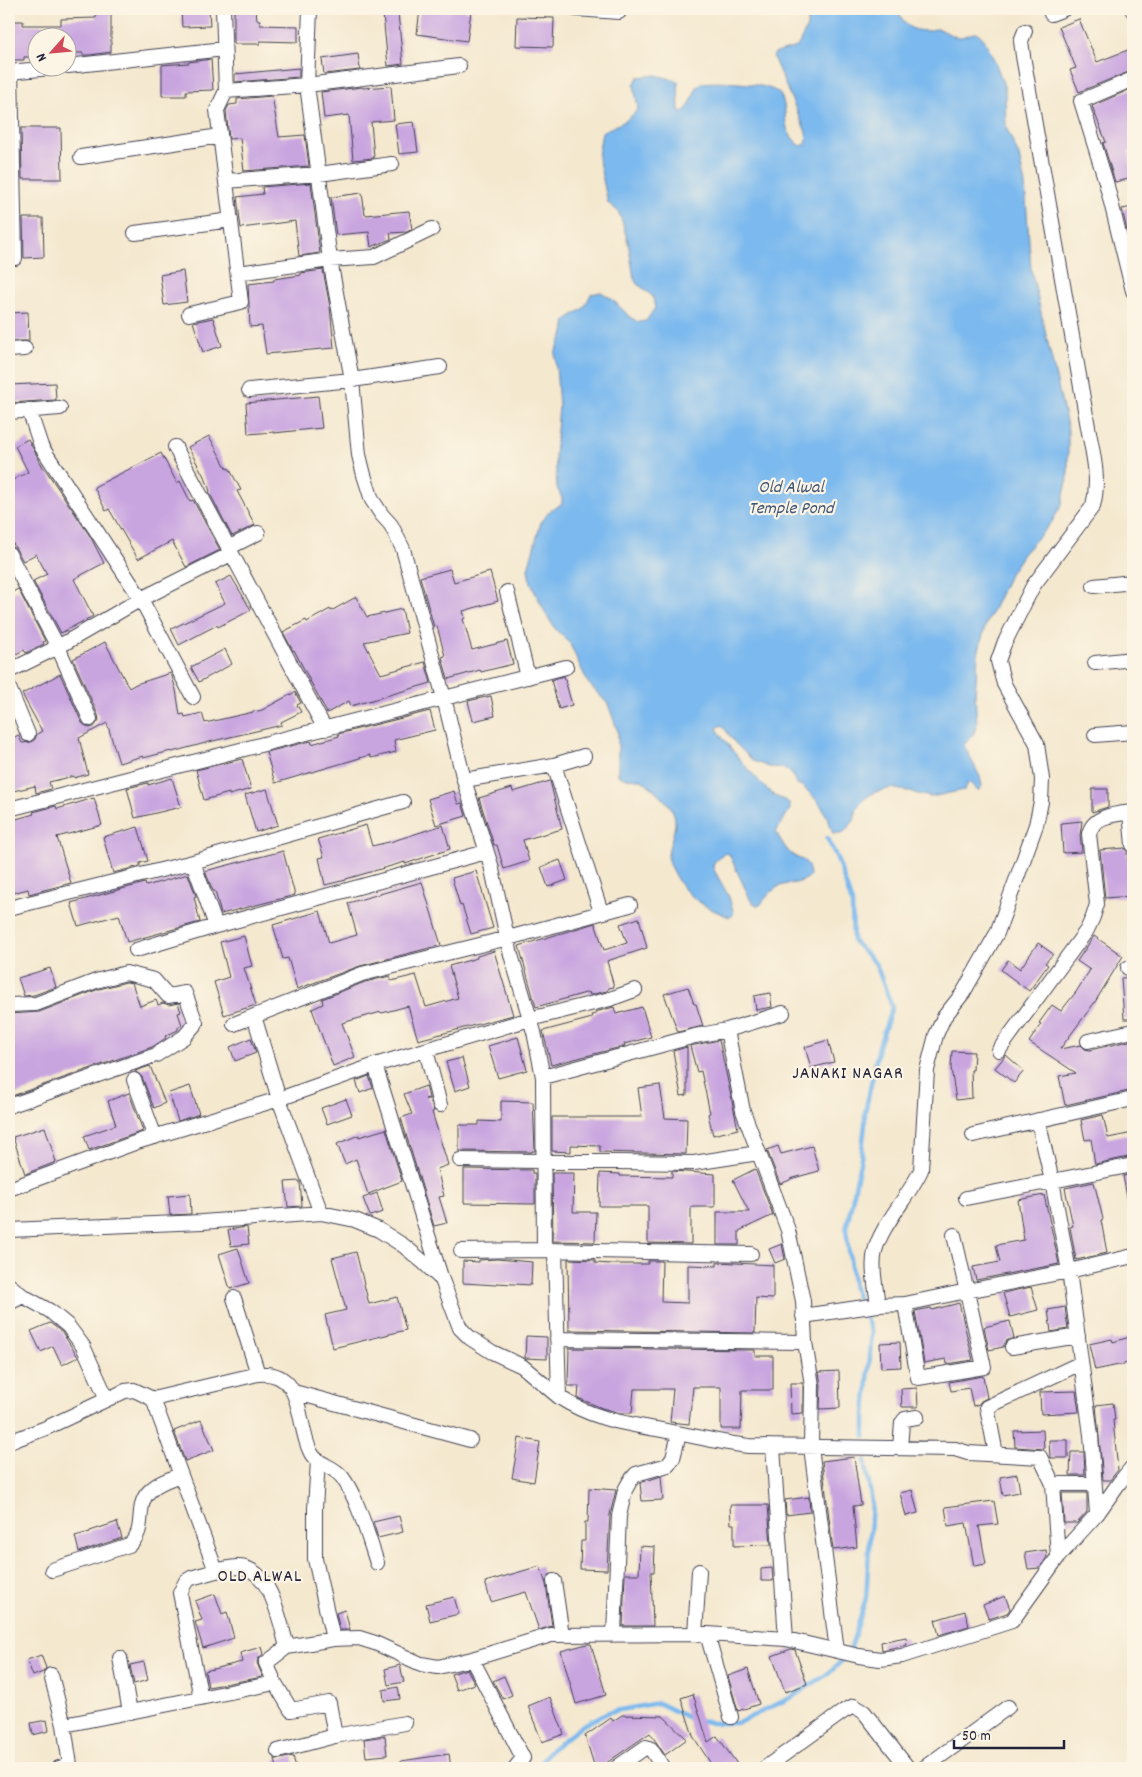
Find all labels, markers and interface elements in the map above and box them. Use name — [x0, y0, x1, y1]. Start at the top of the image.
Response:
north arrow — [28, 28, 78, 78]
text: N — [32, 49, 53, 65]
water label: Old Alwal Temple Pond — [748, 476, 836, 522]
district label: JANAKI NAGAR — [792, 1062, 904, 1087]
district label: OLD ALWAL — [218, 1565, 302, 1590]
scale bar — [954, 1717, 1064, 1749]
text: 50 m — [962, 1726, 991, 1748]

